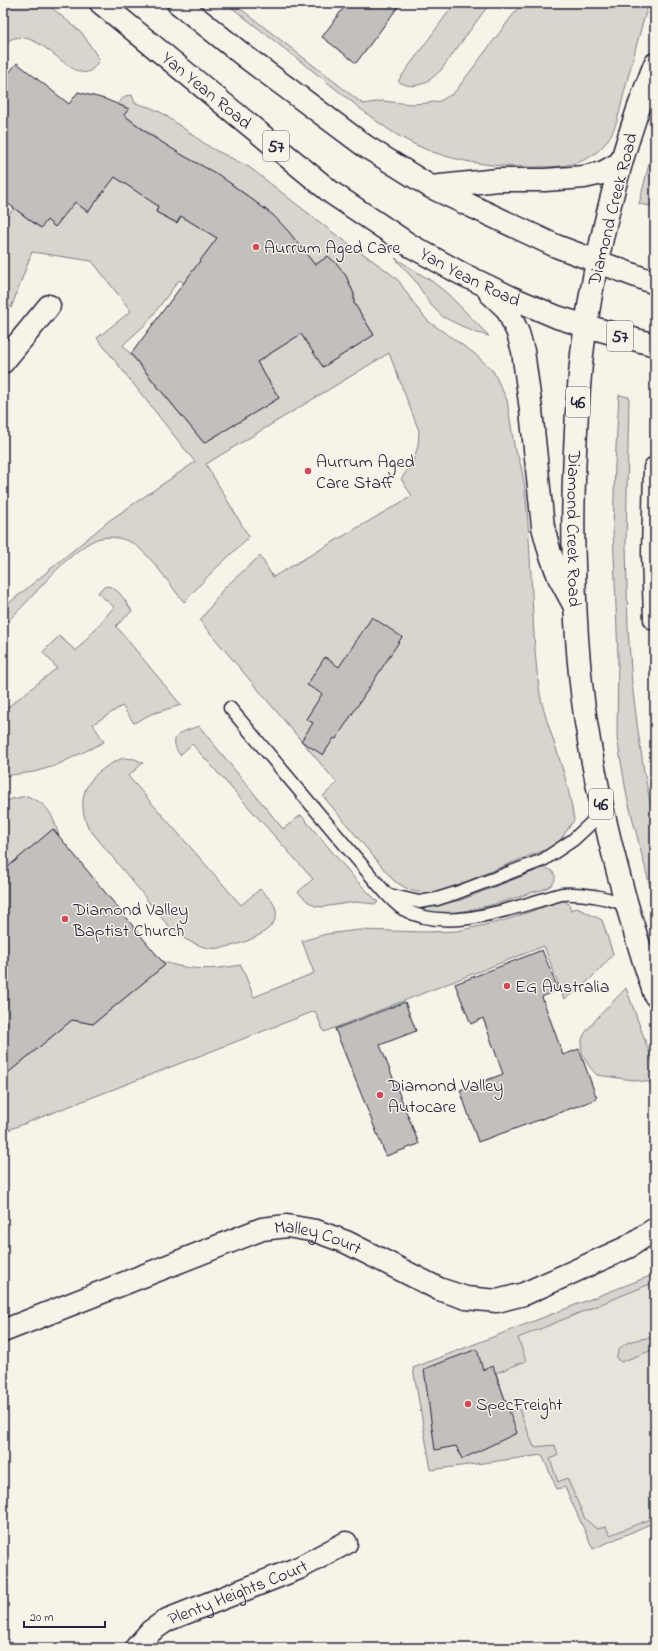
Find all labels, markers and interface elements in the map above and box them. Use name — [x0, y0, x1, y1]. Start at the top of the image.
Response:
street label: Yan Yean Road — [155, 47, 256, 137]
road number: 57 — [263, 131, 289, 161]
street label: Diamond Creek Road — [582, 131, 645, 289]
place label: Aurrum Aged Care — [264, 236, 401, 263]
marker: Aurrum Aged Care — [251, 242, 261, 252]
street label: Yan Yean Road — [414, 242, 524, 315]
road number: 57 — [607, 321, 633, 351]
road number: 46 — [566, 387, 590, 417]
street label: Diamond Creek Road — [558, 449, 586, 608]
place label: Aurrum Aged Care Staff — [316, 450, 415, 497]
marker: Aurrum Aged Care Staff — [303, 466, 313, 476]
road number: 46 — [589, 789, 613, 819]
place label: Diamond Valley Baptist Church — [72, 898, 188, 945]
marker: Diamond Valley Baptist Church — [60, 914, 70, 924]
place label: EG Australia — [515, 975, 610, 1001]
marker: EG Australia — [502, 981, 512, 991]
place label: Diamond Valley Autocare — [387, 1074, 503, 1121]
marker: Diamond Valley Autocare — [375, 1090, 385, 1100]
street label: Malley Court — [273, 1215, 366, 1263]
place label: SpecFreight — [476, 1393, 563, 1420]
marker: SpecFreight — [463, 1399, 473, 1409]
street label: Plenty Heights Court — [164, 1554, 313, 1633]
scale bar — [24, 1603, 105, 1629]
text: 20 m — [30, 1609, 53, 1627]

